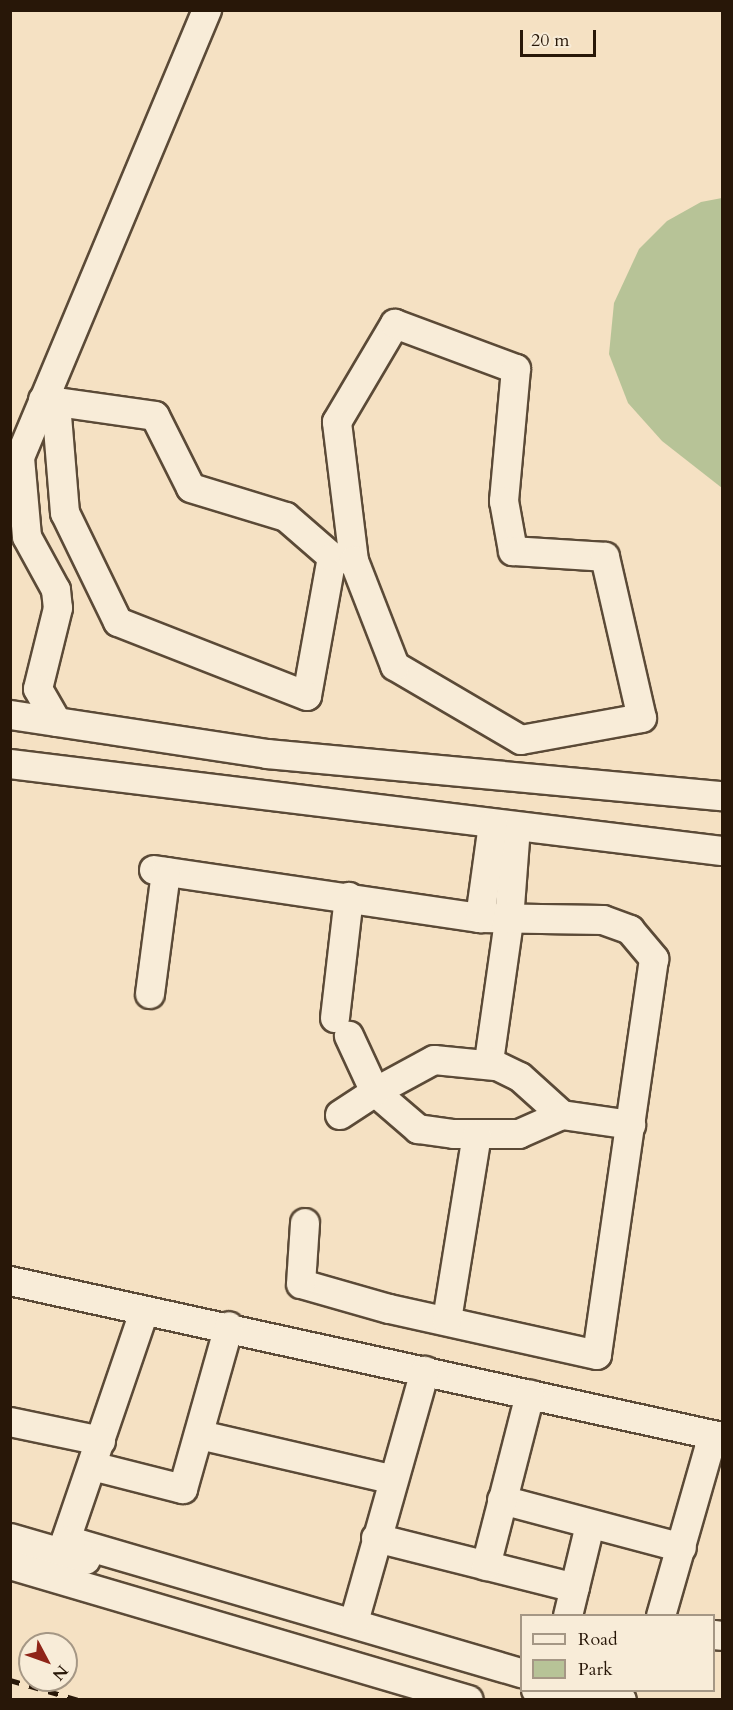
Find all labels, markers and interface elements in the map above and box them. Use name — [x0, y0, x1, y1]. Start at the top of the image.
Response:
scale bar — [523, 18, 600, 56]
text: 20 m — [531, 28, 570, 53]
legend — [520, 1614, 715, 1692]
text: Road — [578, 1627, 618, 1652]
north arrow — [18, 1632, 78, 1692]
text: Park — [578, 1657, 613, 1682]
text: N — [47, 1660, 73, 1685]

